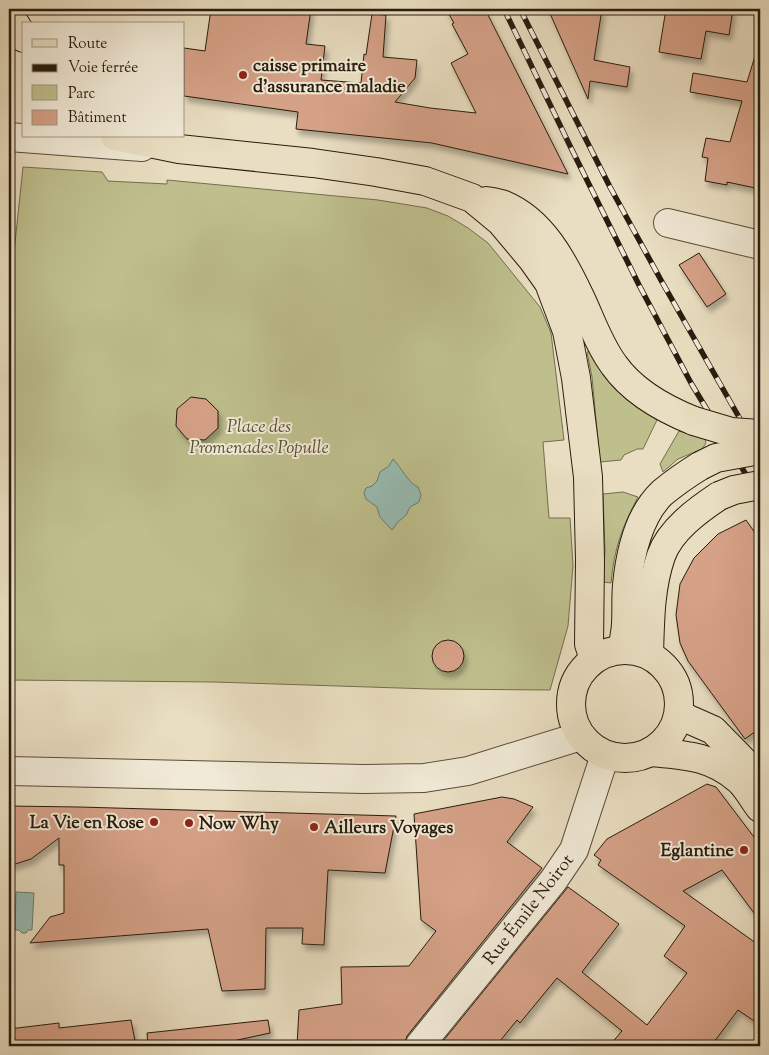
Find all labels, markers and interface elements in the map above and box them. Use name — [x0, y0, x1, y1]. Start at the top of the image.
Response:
legend — [22, 22, 185, 138]
text: Route — [68, 34, 107, 55]
place label: caisse primaire d'assurance maladie — [253, 54, 406, 101]
text: Voie ferrée — [68, 58, 138, 79]
marker: caisse primaire d'assurance maladie — [237, 69, 249, 81]
text: Parc — [68, 84, 96, 105]
text: Bâtiment — [68, 108, 127, 129]
park label: Place des Promenades Populle — [189, 415, 329, 462]
place label: La Vie en Rose — [30, 811, 145, 837]
place label: Now Why — [199, 812, 279, 838]
marker: La Vie en Rose — [148, 816, 160, 828]
place label: Ailleurs Voyages — [324, 816, 453, 842]
marker: Now Why — [183, 817, 195, 829]
marker: Ailleurs Voyages — [308, 821, 320, 833]
place label: Eglantine — [660, 839, 735, 865]
marker: Eglantine — [738, 844, 750, 856]
street label: Rue Émile Noirot — [478, 849, 581, 971]

